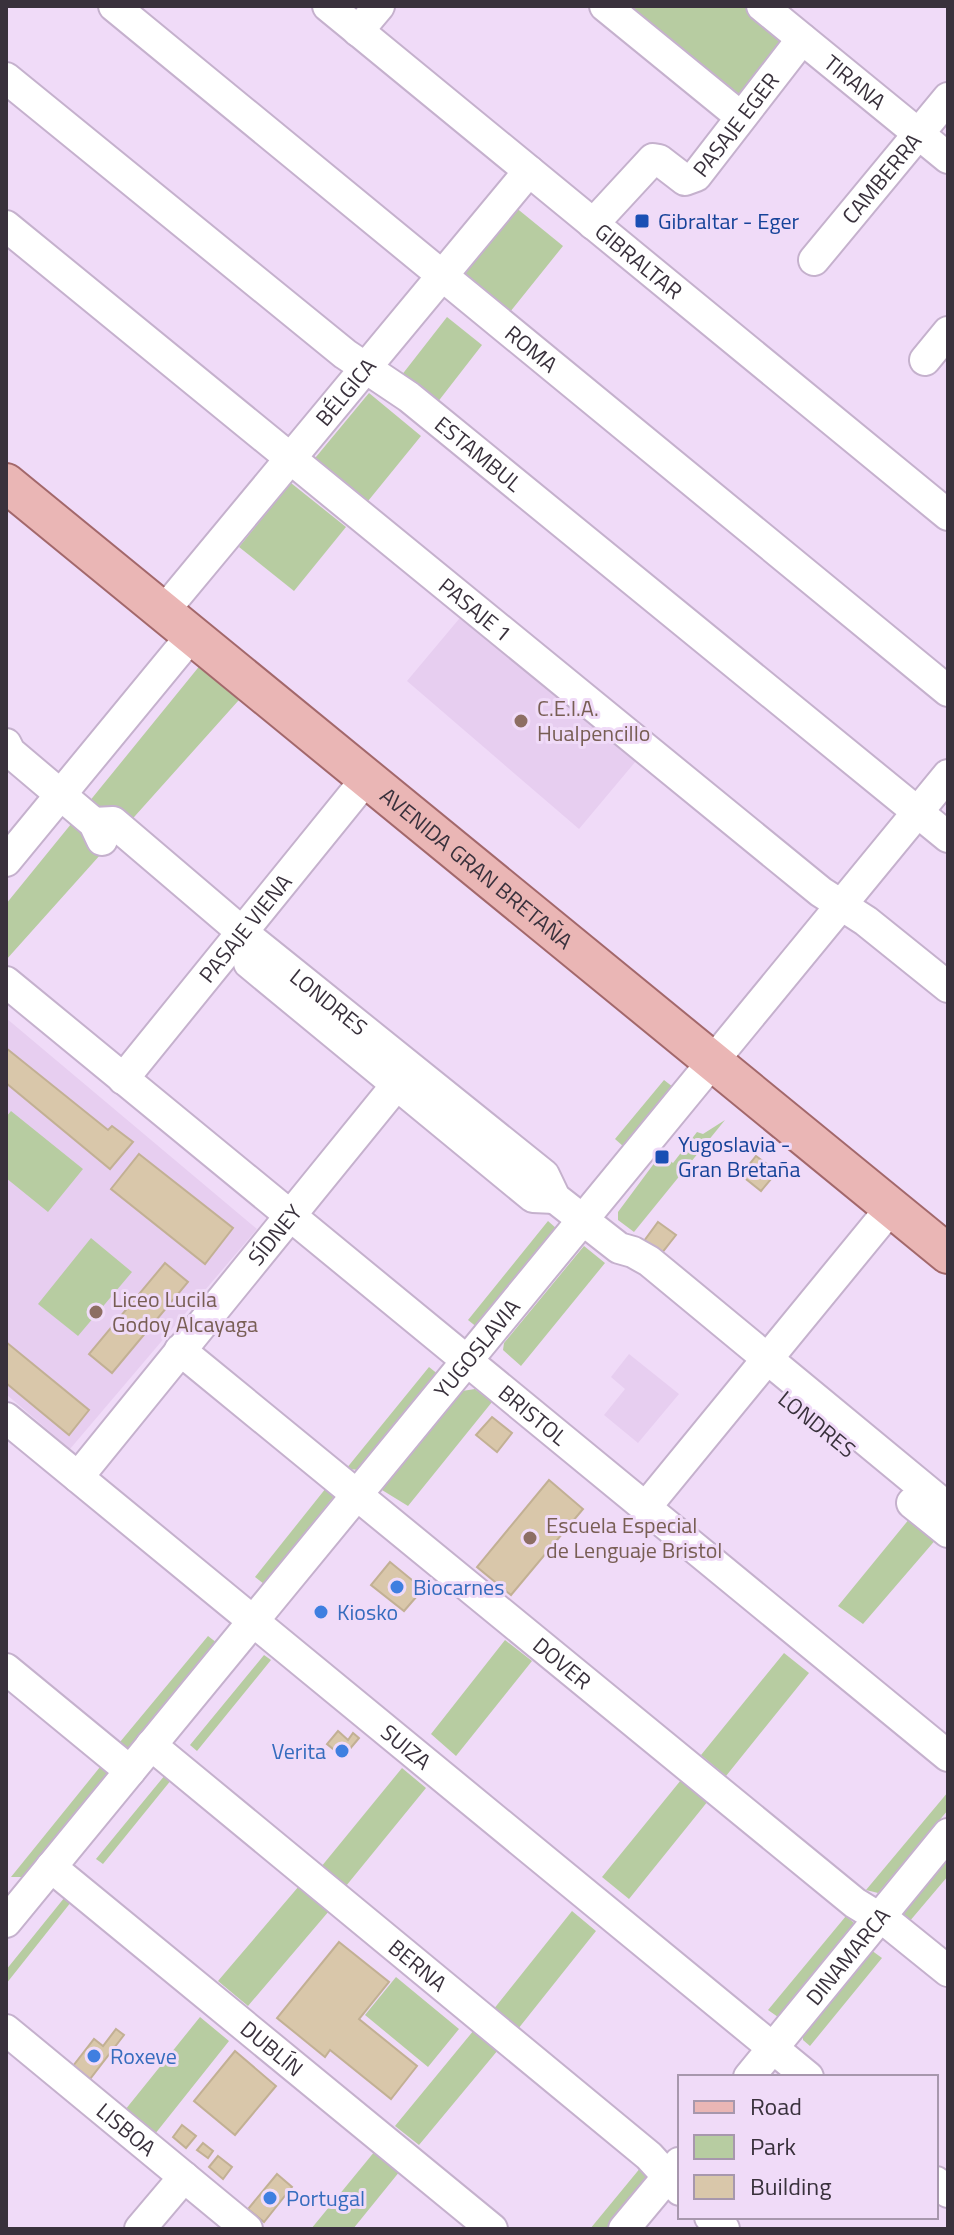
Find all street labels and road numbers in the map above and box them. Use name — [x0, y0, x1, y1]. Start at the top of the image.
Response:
street label: TIRANA — [816, 46, 893, 118]
street label: PASAJE EGER — [684, 65, 787, 184]
street label: CAMBERRA — [834, 125, 930, 231]
street label: GIBRALTAR — [587, 215, 690, 307]
street label: ROMA — [497, 317, 565, 381]
street label: BÉLGICA — [307, 350, 384, 434]
street label: ESTAMBUL — [427, 408, 530, 500]
street label: PASAJE 1 — [431, 569, 519, 650]
street label: AVENIDA GRAN BRETAÑA — [373, 779, 580, 957]
street label: PASAJE VIENA — [190, 866, 300, 990]
street label: LONDRES — [283, 960, 375, 1044]
street label: SÍDNEY — [239, 1197, 310, 1273]
street label: YUGOSLAVIA — [426, 1291, 528, 1406]
street label: BRISTOL — [491, 1376, 575, 1454]
street label: LONDRES — [771, 1382, 863, 1466]
street label: DOVER — [525, 1629, 599, 1697]
street label: SUIZA — [374, 1716, 439, 1778]
street label: DINAMARCA — [797, 1900, 898, 2013]
street label: BERNA — [381, 1931, 455, 2000]
street label: DUBLÍN — [233, 2012, 311, 2085]
street label: LISBOA — [89, 2094, 164, 2164]

